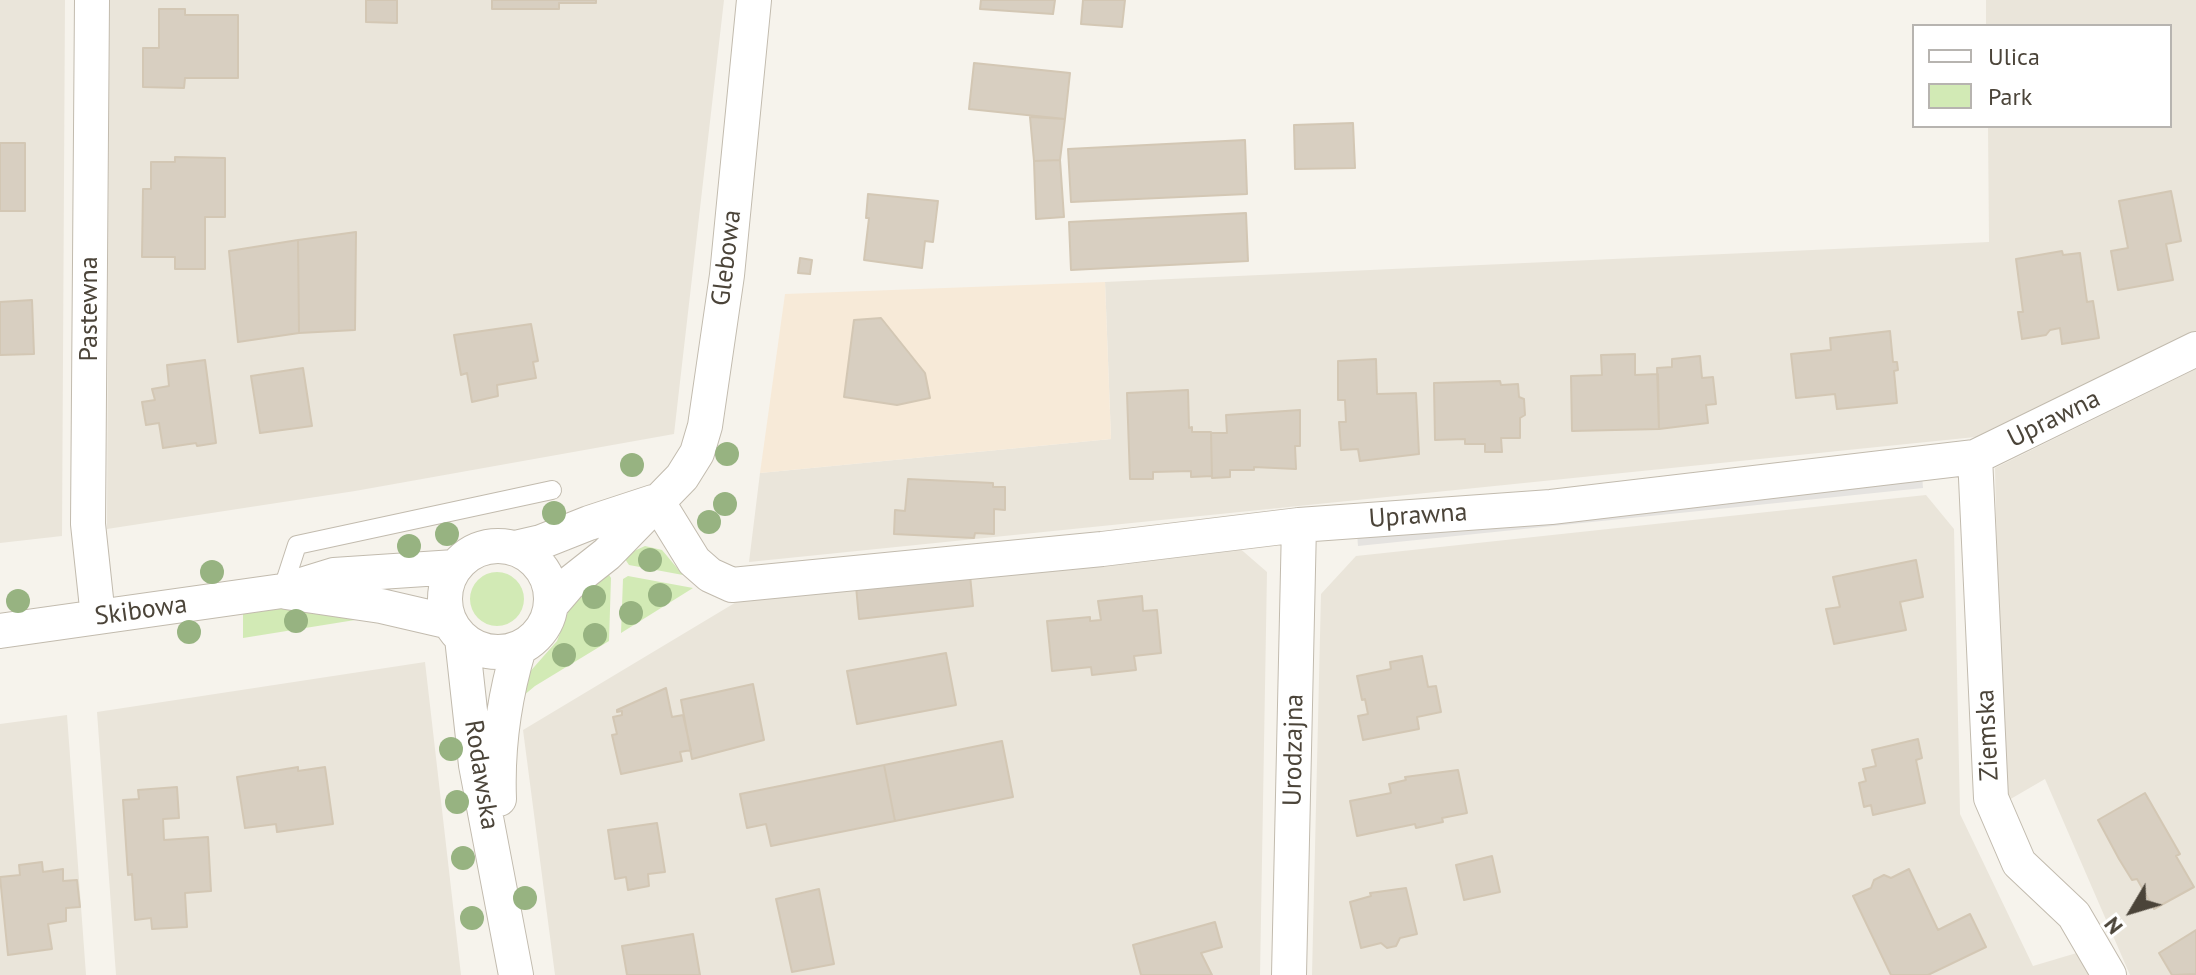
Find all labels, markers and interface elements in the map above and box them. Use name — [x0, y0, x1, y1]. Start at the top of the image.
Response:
legend — [1912, 24, 2172, 128]
text: Ulica — [1988, 41, 2040, 72]
text: Park — [1988, 81, 2032, 112]
street label: Glebowa — [706, 208, 748, 308]
street label: Pastewna — [74, 256, 106, 362]
street label: Uprawna — [2003, 383, 2105, 455]
street label: Uprawna — [1368, 497, 1468, 535]
street label: Skibowa — [93, 589, 189, 633]
street label: Ziemska — [1970, 688, 2006, 782]
street label: Urodzajna — [1277, 694, 1311, 806]
street label: Rodawska — [457, 718, 505, 832]
north arrow — [2092, 871, 2172, 951]
text: N — [2098, 911, 2129, 940]

